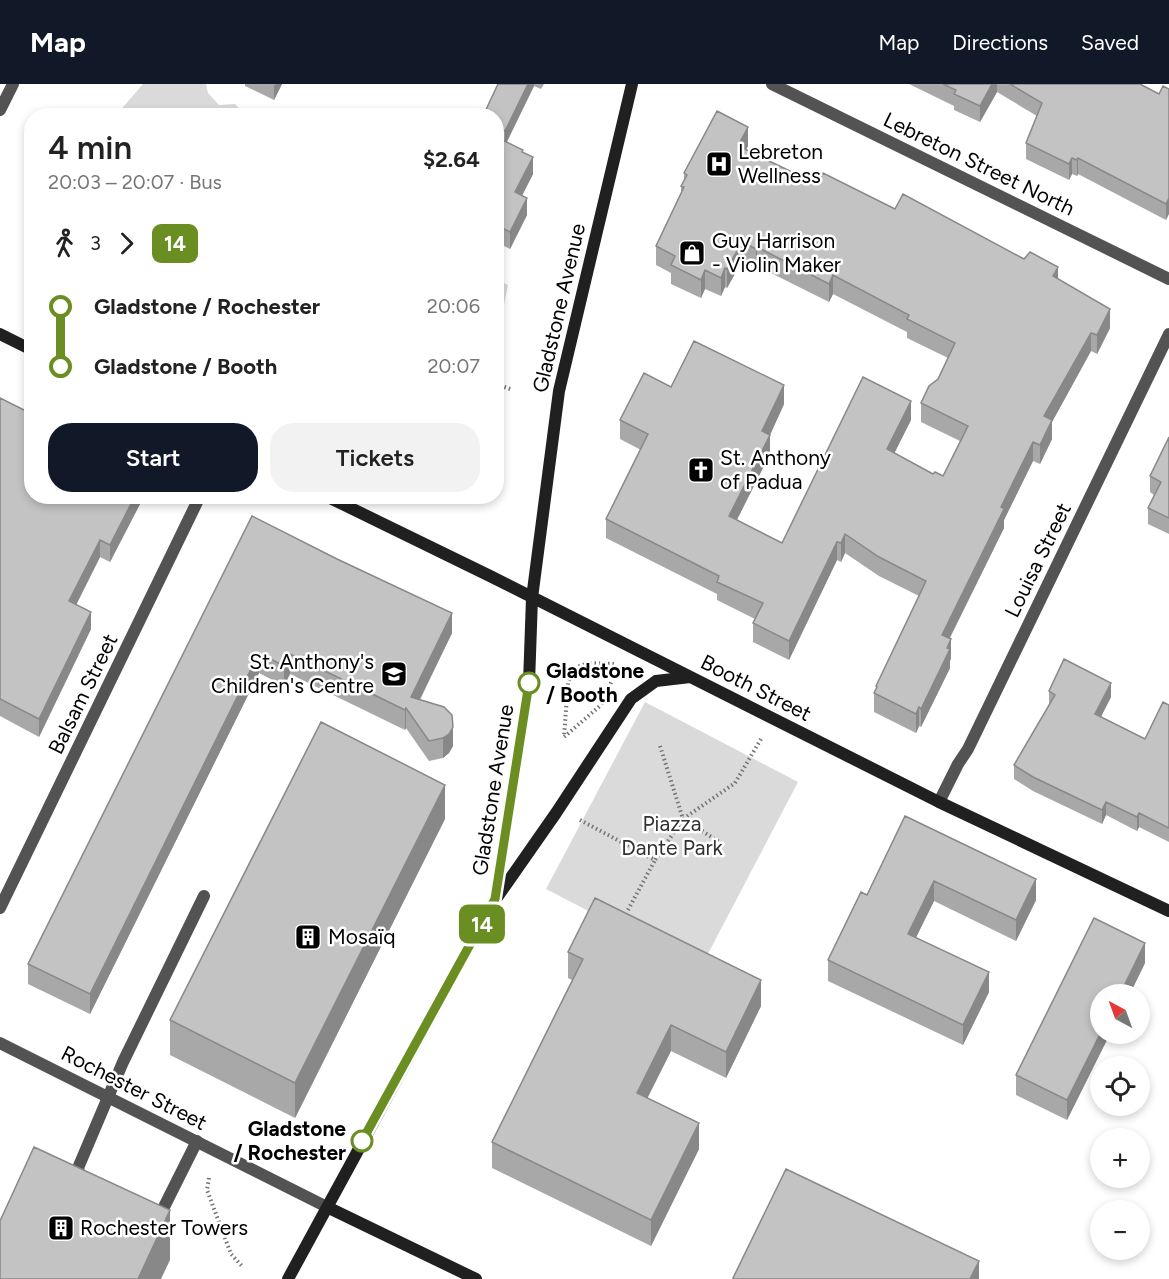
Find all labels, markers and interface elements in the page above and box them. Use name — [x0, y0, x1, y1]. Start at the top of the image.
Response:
text: Map — [30, 25, 86, 59]
text: Map — [878, 30, 919, 55]
text: Directions — [952, 30, 1048, 55]
text: Saved — [1081, 30, 1139, 55]
street label: Lebreton Street North — [880, 106, 1079, 221]
text: 4 min — [48, 128, 132, 167]
place label: Lebreton Wellness — [738, 139, 823, 188]
text: $2.64 — [423, 146, 480, 173]
hospital icon: Lebreton Wellness — [704, 149, 734, 179]
text: 20:03 – 20:07 · Bus — [48, 170, 222, 194]
street label: Gladstone Avenue — [527, 221, 590, 395]
icon: walk — [48, 227, 81, 260]
icon: forward — [110, 227, 143, 260]
place label: Guy Harrison - Violin Maker — [712, 228, 841, 277]
text: 3 — [90, 231, 101, 255]
text: 14 — [164, 231, 186, 256]
shop icon: Guy Harrison - Violin Maker — [677, 238, 707, 268]
text: Gladstone / Rochester — [94, 293, 320, 320]
text: 20:06 — [427, 294, 480, 318]
text: Gladstone / Booth — [94, 353, 277, 380]
text: 20:07 — [427, 354, 480, 378]
button: Start — [48, 423, 258, 492]
button: Tickets — [270, 423, 480, 492]
place label: St. Anthony of Padua — [720, 445, 831, 494]
church icon: St. Anthony of Padua — [686, 455, 716, 485]
street label: Louisa Street — [999, 498, 1076, 621]
street label: Balsam Street — [43, 630, 122, 758]
place label: St. Anthony's Children's Centre — [211, 649, 374, 698]
street label: Booth Street — [697, 649, 816, 726]
place label: Gladstone / Booth — [546, 658, 645, 707]
school or university icon: St. Anthony's Children's Centre — [379, 659, 409, 689]
marker: Gladstone / Booth — [518, 672, 540, 694]
street label: Gladstone Avenue — [467, 703, 518, 877]
park label: Piazza Dante Park — [621, 811, 723, 860]
line badge: 14 — [455, 904, 509, 944]
text: 14 — [471, 912, 493, 937]
building icon: Mosaïq — [293, 922, 323, 952]
place label: Mosaïq — [328, 924, 395, 949]
north arrow — [1090, 984, 1150, 1044]
map controls — [1090, 984, 1150, 1260]
street label: Rochester Street — [57, 1040, 211, 1135]
button: locate — [1090, 1056, 1150, 1116]
place label: Gladstone / Rochester — [233, 1116, 346, 1165]
button: + — [1090, 1128, 1150, 1188]
marker: Gladstone / Rochester — [351, 1130, 373, 1152]
button: − — [1090, 1200, 1150, 1260]
building icon: Rochester Towers — [46, 1213, 76, 1243]
place label: Rochester Towers — [80, 1215, 248, 1240]

